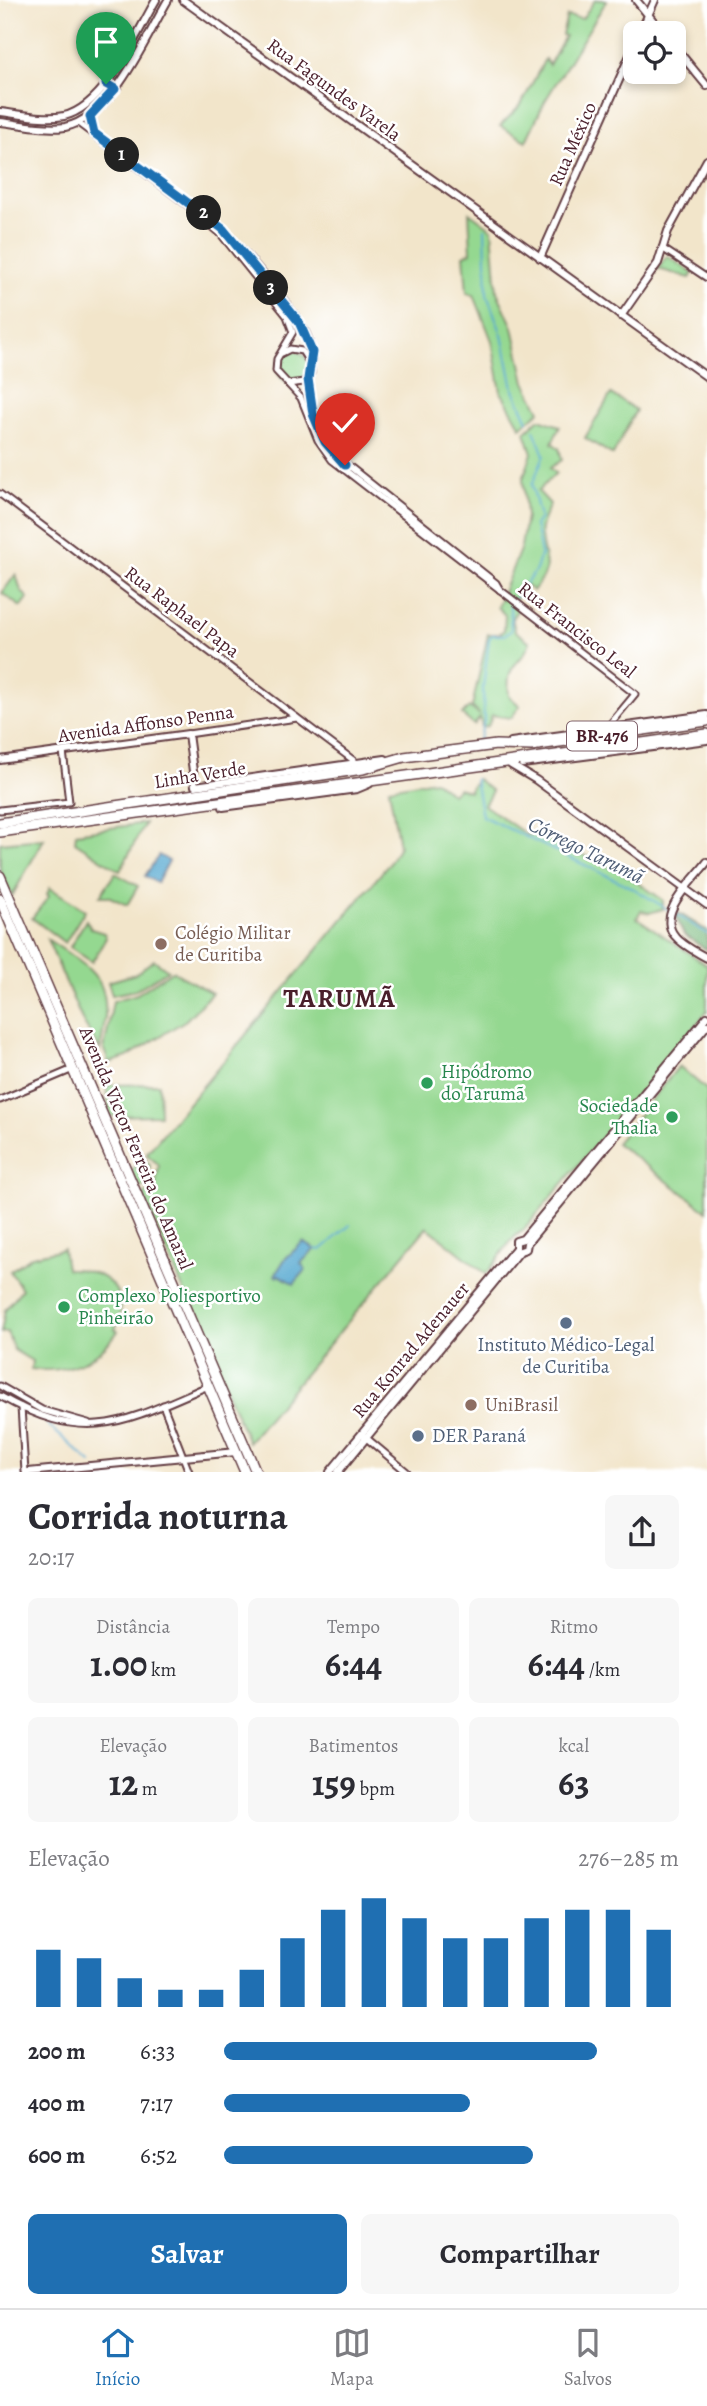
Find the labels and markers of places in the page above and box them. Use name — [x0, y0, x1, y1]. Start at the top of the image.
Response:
pin — [76, 12.0, 136, 84]
pin: 1 — [104, 138, 140, 172]
pin: 2 — [186, 196, 222, 230]
pin: 3 — [254, 270, 288, 306]
pin — [315, 393, 375, 465]
place label: Colégio Militar de Curitiba — [175, 920, 291, 968]
marker: Colégio Militar de Curitiba — [153, 936, 169, 952]
place label: Hipódromo do Tarumã — [441, 1059, 532, 1107]
marker: Hipódromo do Tarumã — [419, 1075, 435, 1091]
place label: Sociedade Thalia — [579, 1093, 658, 1141]
marker: Sociedade Thalia — [664, 1109, 680, 1125]
place label: Complexo Poliesportivo Pinheirão — [78, 1283, 261, 1331]
marker: Complexo Poliesportivo Pinheirão — [56, 1299, 72, 1315]
marker: Instituto Médico-Legal de Curitiba — [558, 1315, 574, 1331]
place label: Instituto Médico-Legal de Curitiba — [478, 1332, 655, 1380]
place label: UniBrasil — [485, 1392, 558, 1418]
marker: UniBrasil — [463, 1397, 479, 1413]
place label: DER Paraná — [432, 1423, 526, 1449]
marker: DER Paraná — [410, 1428, 426, 1444]

